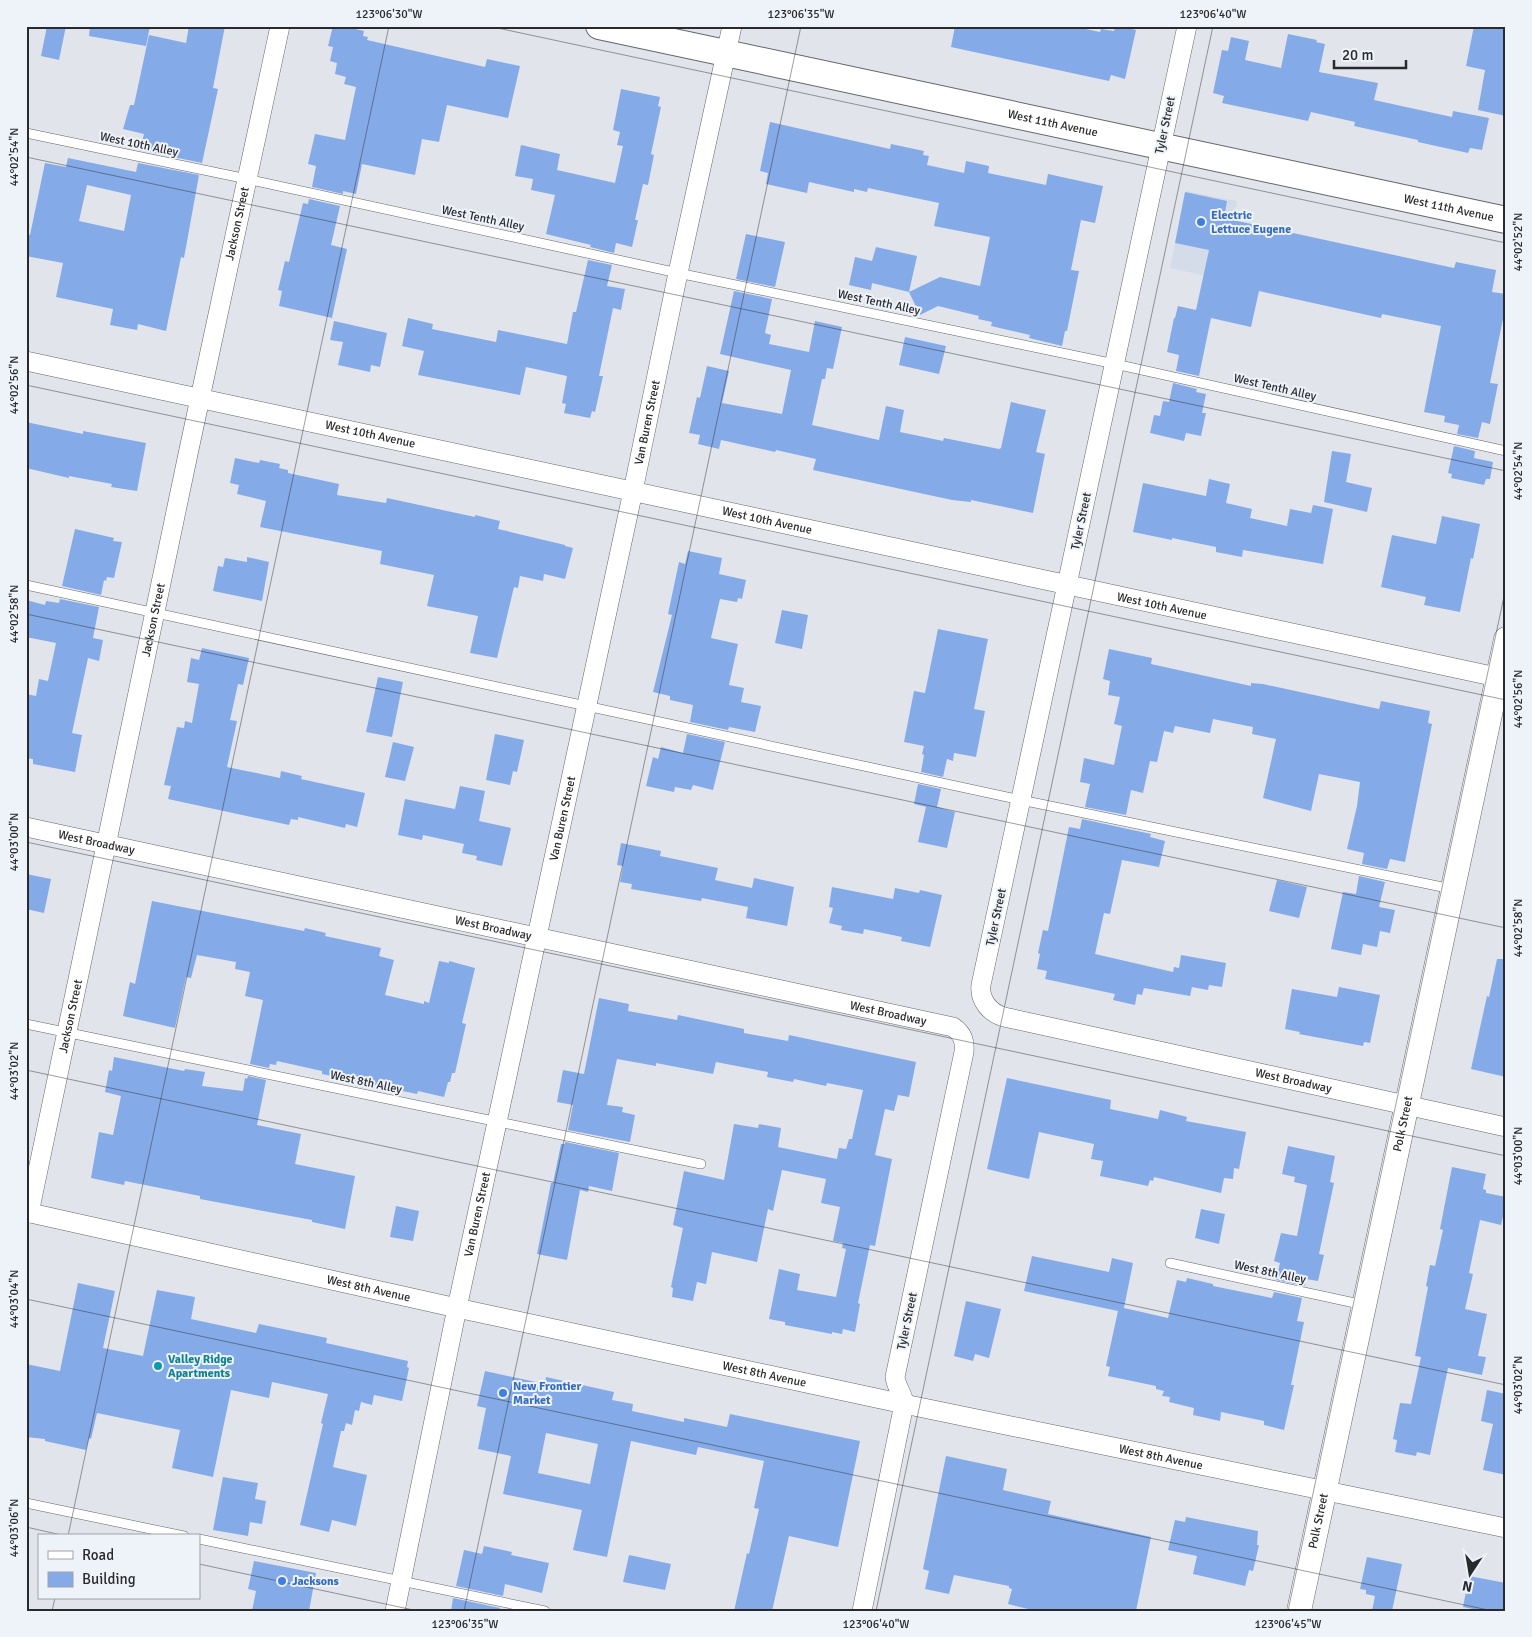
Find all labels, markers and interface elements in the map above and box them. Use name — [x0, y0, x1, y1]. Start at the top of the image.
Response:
text: 123°06'30"W — [355, 7, 423, 22]
text: 123°06'35"W — [767, 7, 835, 22]
text: 123°06'40"W — [1179, 7, 1247, 22]
scale bar — [1334, 38, 1407, 70]
text: 20 m — [1342, 46, 1373, 64]
street label: Tyler Street — [1152, 95, 1179, 155]
street label: West 11th Avenue — [1006, 107, 1099, 140]
text: 44°02'54"N — [7, 128, 22, 186]
street label: West 10th Alley — [98, 129, 180, 160]
street label: Jackson Street — [222, 186, 253, 262]
street label: West 11th Avenue — [1402, 191, 1495, 225]
street label: West Tenth Alley — [440, 202, 526, 235]
place label: Electric Lettuce Eugene — [1211, 208, 1291, 237]
text: 44°02'52"N — [1511, 213, 1526, 271]
marker: Electric Lettuce Eugene — [1195, 216, 1207, 228]
street label: West Tenth Alley — [836, 286, 922, 319]
text: 44°02'56"N — [7, 356, 22, 414]
street label: West Tenth Alley — [1232, 371, 1318, 404]
street label: Van Buren Street — [632, 379, 664, 466]
street label: West 10th Avenue — [324, 418, 417, 452]
text: 44°02'54"N — [1511, 442, 1526, 500]
street label: Tyler Street — [1068, 491, 1095, 551]
street label: West 10th Avenue — [721, 504, 813, 538]
street label: Jackson Street — [139, 582, 169, 658]
text: 44°02'58"N — [7, 585, 22, 643]
street label: West 10th Avenue — [1115, 589, 1208, 623]
text: 44°02'56"N — [1511, 670, 1526, 728]
street label: Van Buren Street — [547, 775, 579, 862]
text: 44°03'00"N — [7, 813, 22, 871]
street label: West Broadway — [57, 827, 136, 858]
street label: Tyler Street — [983, 887, 1010, 947]
text: 44°02'58"N — [1511, 899, 1526, 957]
street label: West Broadway — [453, 913, 533, 944]
street label: Jackson Street — [56, 978, 86, 1055]
street label: West Broadway — [848, 998, 928, 1029]
text: 44°03'02"N — [7, 1042, 22, 1100]
street label: West Broadway — [1254, 1065, 1333, 1097]
street label: West 8th Alley — [329, 1068, 404, 1098]
street label: Polk Street — [1390, 1095, 1416, 1153]
text: 44°03'00"N — [1511, 1127, 1526, 1185]
street label: Van Buren Street — [461, 1171, 494, 1258]
street label: West 8th Alley — [1233, 1258, 1308, 1288]
text: 44°03'04"N — [7, 1270, 22, 1328]
street label: West 8th Avenue — [325, 1272, 412, 1305]
street label: Tyler Street — [894, 1291, 921, 1351]
place label: Valley Ridge Apartments — [168, 1352, 233, 1381]
text: 44°03'02"N — [1511, 1356, 1526, 1414]
street label: West 8th Avenue — [721, 1358, 808, 1391]
marker: Valley Ridge Apartments — [152, 1360, 164, 1372]
place label: New Frontier Market — [513, 1379, 582, 1408]
marker: New Frontier Market — [497, 1387, 509, 1399]
street label: West 8th Avenue — [1117, 1441, 1204, 1473]
street label: Polk Street — [1305, 1492, 1332, 1550]
text: 44°03'06"N — [7, 1499, 22, 1557]
legend — [38, 1534, 200, 1600]
text: Road — [82, 1546, 114, 1564]
north arrow — [1444, 1550, 1494, 1600]
text: Building — [82, 1570, 136, 1588]
place label: Jacksons — [292, 1574, 340, 1589]
marker: Jacksons — [276, 1575, 288, 1587]
text: N — [1461, 1577, 1474, 1596]
text: 123°06'35"W — [431, 1617, 499, 1632]
text: 123°06'40"W — [842, 1617, 910, 1632]
text: 123°06'45"W — [1254, 1617, 1322, 1632]

